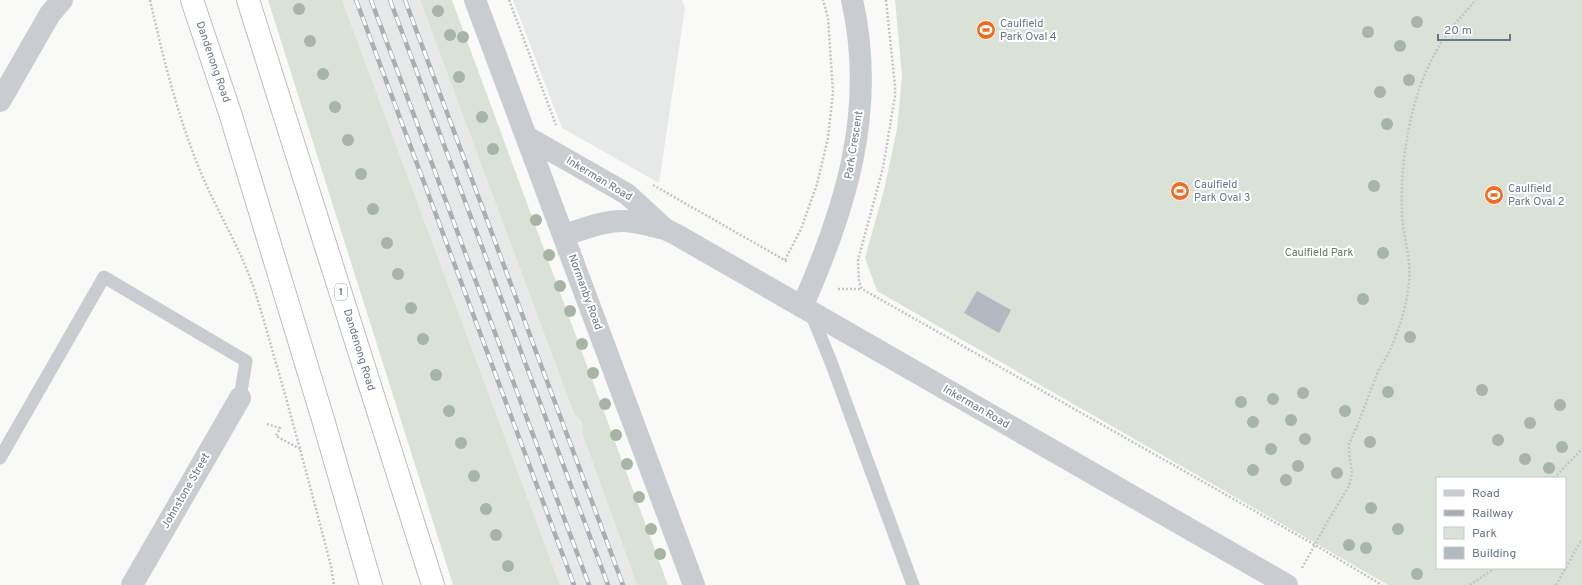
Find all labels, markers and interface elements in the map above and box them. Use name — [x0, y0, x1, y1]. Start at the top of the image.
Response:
scale bar — [1438, 16, 1510, 42]
place label: Caulfield Park Oval 4 — [1000, 17, 1057, 44]
sports icon: Caulfield Park Oval 4 — [975, 19, 997, 41]
street label: Dandenong Road — [193, 20, 233, 104]
text: 20 m — [1444, 23, 1472, 39]
street label: Park Crescent — [842, 110, 866, 180]
street label: Inkerman Road — [563, 154, 635, 204]
place label: Caulfield Park Oval 3 — [1194, 178, 1251, 205]
sports icon: Caulfield Park Oval 3 — [1169, 180, 1191, 202]
place label: Caulfield Park Oval 2 — [1508, 182, 1565, 209]
sports icon: Caulfield Park Oval 2 — [1483, 184, 1505, 206]
park label: Caulfield Park — [1285, 246, 1354, 260]
street label: Normanby Road — [565, 252, 605, 332]
road number: 1 — [335, 284, 347, 300]
street label: Dandenong Road — [340, 307, 378, 393]
street label: Inkerman Road — [940, 382, 1012, 432]
street label: Johnstone Street — [159, 451, 213, 531]
legend — [1436, 477, 1566, 569]
text: Road — [1472, 486, 1500, 502]
text: Railway — [1472, 506, 1513, 522]
text: Park — [1472, 526, 1497, 542]
text: Building — [1472, 546, 1516, 562]

